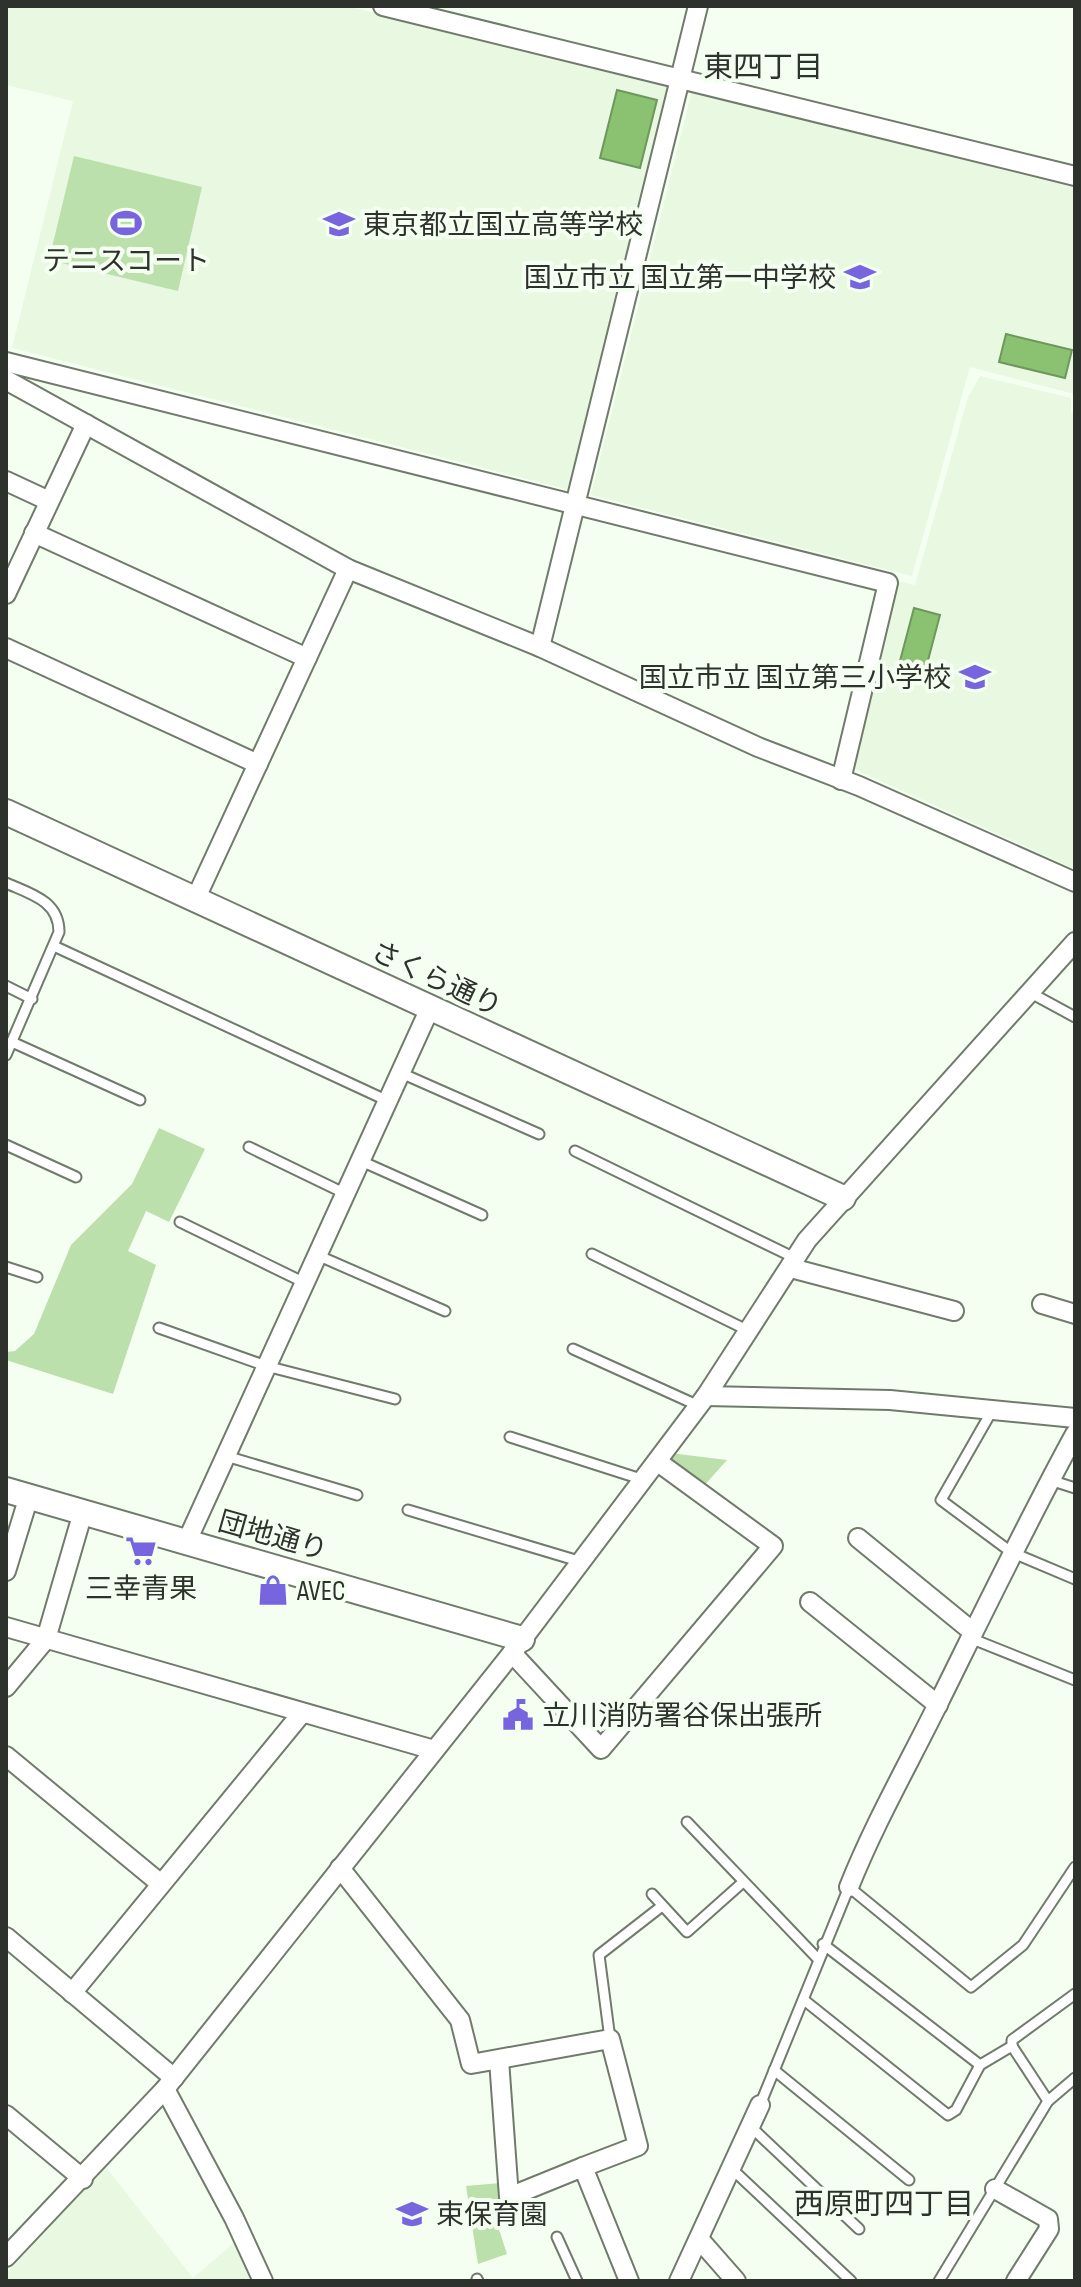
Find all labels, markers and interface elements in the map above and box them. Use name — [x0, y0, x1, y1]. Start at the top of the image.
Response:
district label: 東四丁目 — [703, 50, 823, 86]
sports icon: テニスコート — [109, 206, 143, 240]
school or university icon: 東京都立国立高等学校 — [322, 207, 356, 241]
place label: 東京都立国立高等学校 — [363, 209, 643, 242]
place label: テニスコート — [42, 245, 210, 278]
school or university icon: 国立市立 国立第一中学校 — [843, 260, 877, 294]
place label: 国立市立 国立第一中学校 — [524, 262, 836, 295]
school or university icon: 国立市立 国立第三小学校 — [958, 660, 992, 694]
place label: 国立市立 国立第三小学校 — [639, 662, 951, 695]
street label: さくら通り — [366, 935, 507, 1024]
street label: 団地通り — [214, 1505, 331, 1568]
supermarket icon: 三幸青果 — [124, 1534, 158, 1568]
place label: 三幸青果 — [85, 1573, 197, 1606]
shop icon: AVEC — [256, 1573, 290, 1607]
place label: AVEC — [296, 1575, 346, 1608]
public building icon: 立川消防署谷保出張所 — [501, 1698, 535, 1732]
place label: 立川消防署谷保出張所 — [542, 1700, 822, 1733]
district label: 西原町四丁目 — [794, 2187, 974, 2223]
school or university icon: 束保育園 — [395, 2197, 429, 2231]
place label: 束保育園 — [436, 2199, 548, 2232]

